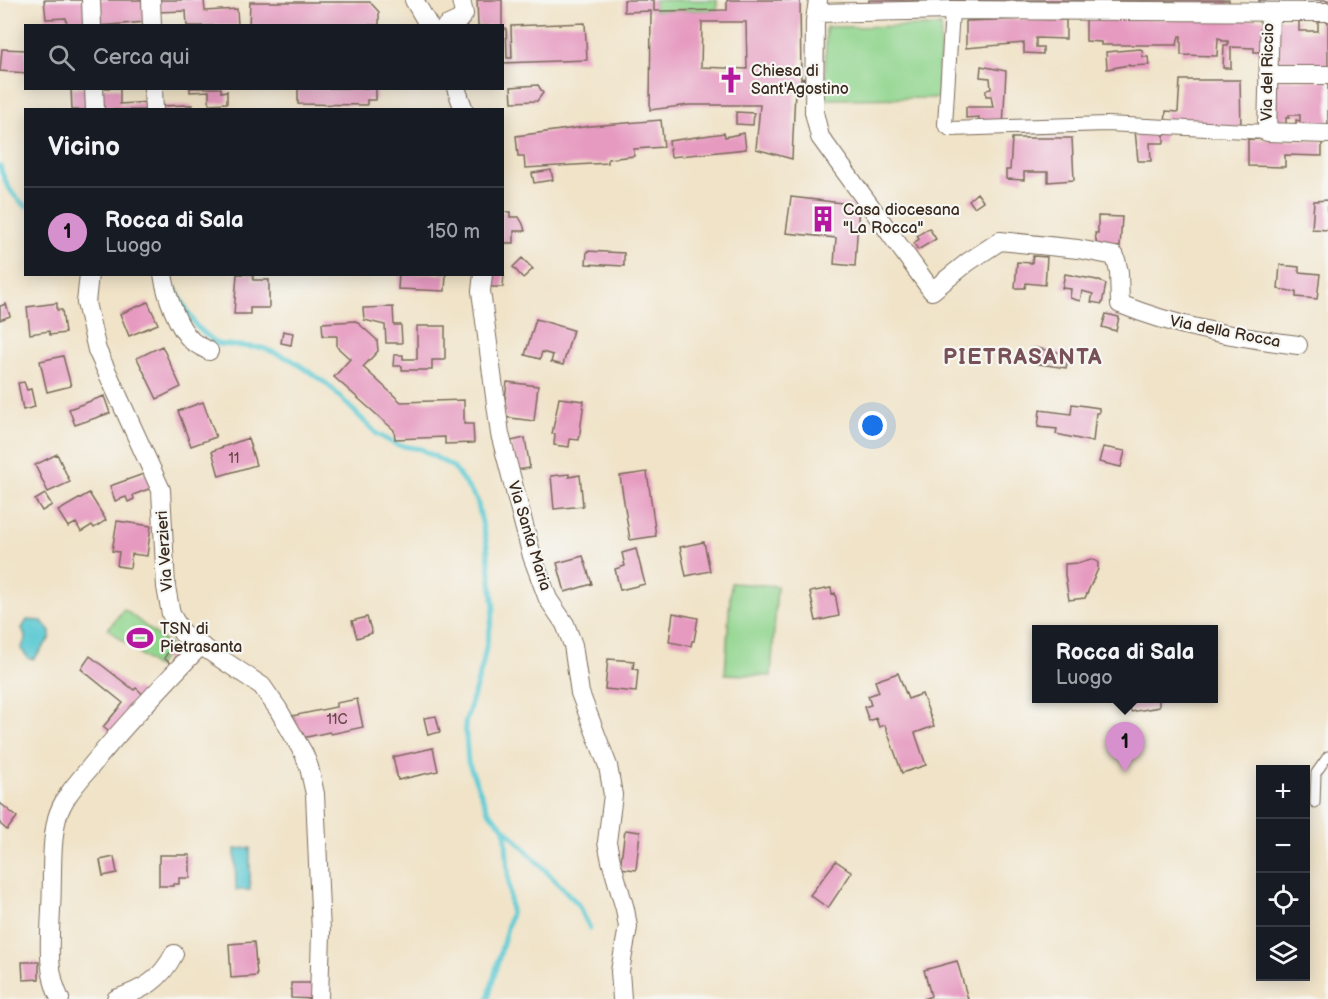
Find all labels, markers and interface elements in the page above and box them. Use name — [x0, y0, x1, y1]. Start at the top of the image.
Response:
street label: Via del Riccio — [1258, 23, 1278, 121]
search box — [24, 24, 504, 90]
icon: search — [45, 41, 78, 74]
text: Cerca qui — [93, 44, 190, 71]
place label: Chiesa di Sant'Agostino — [751, 62, 849, 99]
church icon: Chiesa di Sant'Agostino — [716, 65, 746, 95]
text: Vicino — [48, 132, 120, 163]
place label: Casa diocesana "La Rocca" — [843, 201, 960, 238]
building icon: Casa diocesana "La Rocca" — [808, 204, 838, 234]
text: Rocca di Sala — [105, 207, 244, 234]
text: 1 — [63, 220, 72, 244]
text: 150 m — [427, 220, 480, 244]
text: Luogo — [105, 234, 162, 258]
street label: Via della Rocca — [1168, 312, 1282, 352]
district label: PIETRASANTA — [943, 344, 1103, 371]
your location — [858, 411, 887, 440]
house number: 11 — [229, 450, 239, 467]
street label: Via Santa Maria — [503, 479, 555, 593]
street label: Via Verzieri — [153, 510, 177, 592]
place label: TSN di Pietrasanta — [160, 620, 242, 657]
sports icon: TSN di Pietrasanta — [125, 623, 155, 653]
popup — [1032, 625, 1218, 703]
text: Rocca di Sala — [1056, 639, 1194, 666]
text: Luogo — [1056, 666, 1113, 690]
house number: 11C — [327, 711, 347, 728]
pin: 1 — [1106, 722, 1144, 772]
map controls — [1256, 765, 1310, 981]
button: + — [1256, 765, 1310, 819]
button: − — [1256, 819, 1310, 873]
button: locate — [1256, 873, 1310, 927]
button: layers — [1256, 927, 1310, 981]

